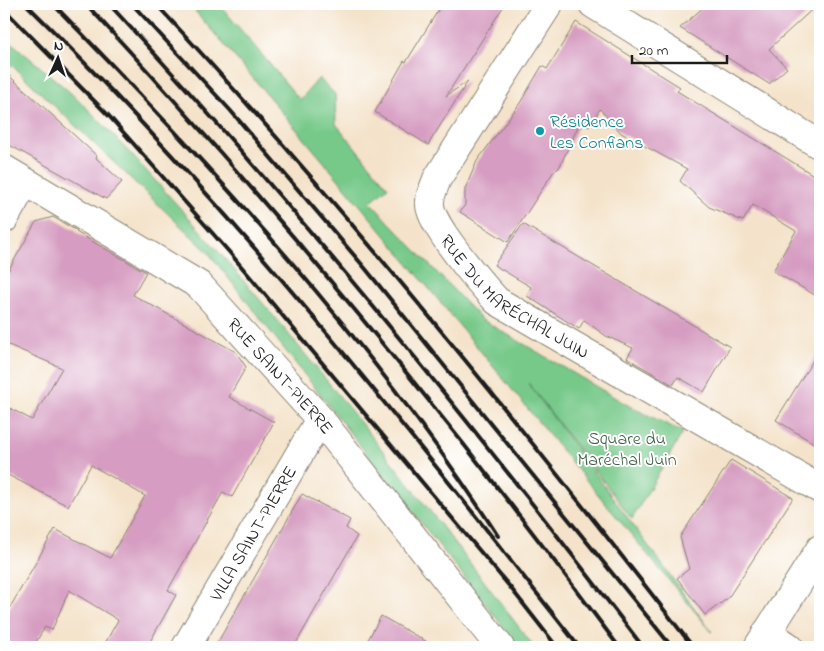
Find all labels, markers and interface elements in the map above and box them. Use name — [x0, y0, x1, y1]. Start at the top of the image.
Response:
north arrow — [32, 32, 82, 82]
scale bar — [632, 32, 726, 64]
text: N — [53, 36, 64, 57]
text: 20 m — [639, 40, 669, 62]
place label: Résidence Les Conflans — [550, 110, 643, 157]
marker: Résidence Les Conflans — [534, 125, 546, 137]
street label: RUE DU MARÉCHAL JUIN — [433, 230, 593, 367]
street label: RUE SAINT-PIERRE — [220, 313, 338, 441]
park label: Square du Maréchal Juin — [577, 427, 677, 474]
street label: VILLA SAINT-PIERRE — [204, 462, 305, 608]

